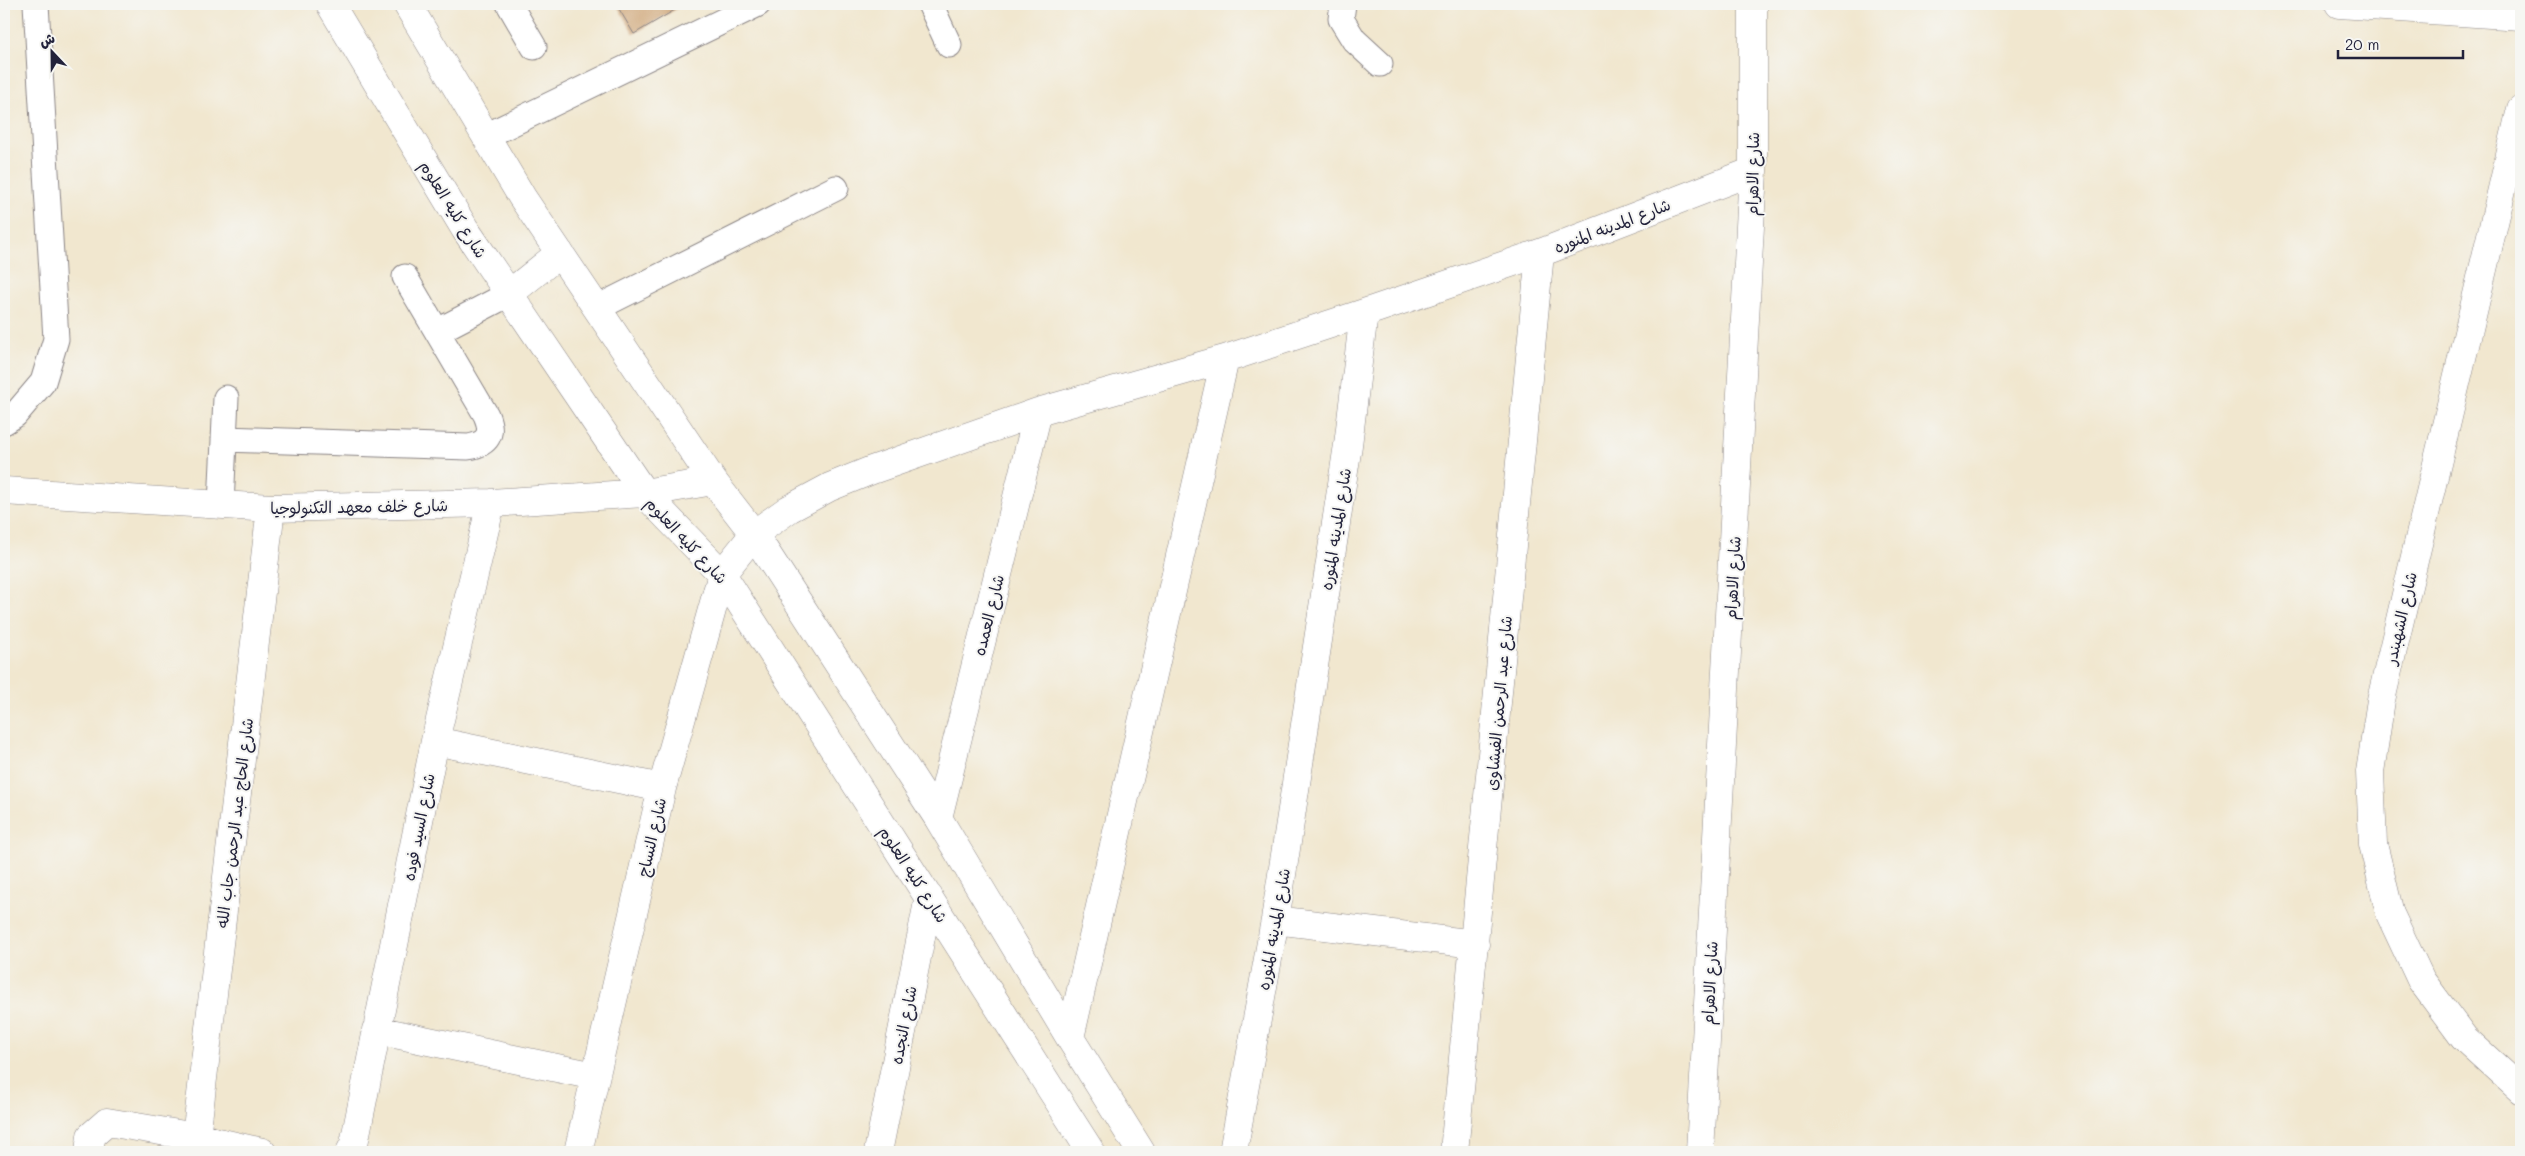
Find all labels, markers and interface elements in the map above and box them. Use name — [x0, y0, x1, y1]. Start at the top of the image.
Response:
north arrow — [28, 28, 78, 78]
text: ش — [36, 28, 58, 51]
scale bar — [2338, 28, 2462, 60]
text: 20 m — [2345, 34, 2379, 54]
street label: شارع الاهرام — [1741, 132, 1766, 216]
street label: شارع كليه العلوم — [413, 156, 492, 263]
street label: شارع المدينه المنوره — [1551, 193, 1674, 259]
street label: شارع المدينه المنوره — [1315, 466, 1357, 592]
street label: شارع كليه العلوم — [639, 492, 733, 590]
street label: شارع خلف معهد التكنولوجيا — [270, 494, 448, 520]
street label: شارع الاهرام — [1719, 535, 1748, 621]
street label: شارع الشهبندر — [2379, 570, 2423, 669]
street label: شارع العمده — [968, 572, 1010, 658]
street label: شارع عبد الرحمن الفيشاوى — [1480, 615, 1518, 791]
street label: شارع الحاج عبد الرحمن جاب الله — [211, 717, 259, 930]
street label: شارع السيد فوده — [397, 771, 441, 883]
street label: شارع النساج — [632, 795, 672, 879]
street label: شارع كليه العلوم — [872, 822, 953, 928]
street label: شارع المدينه المنوره — [1252, 866, 1296, 992]
street label: شارع الاهرام — [1696, 940, 1725, 1026]
street label: شارع النجده — [885, 984, 923, 1066]

